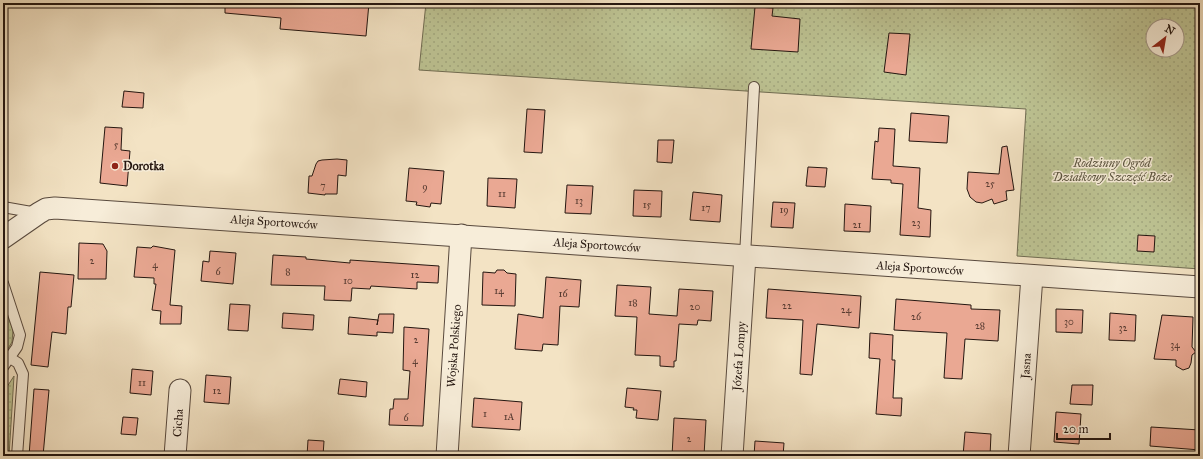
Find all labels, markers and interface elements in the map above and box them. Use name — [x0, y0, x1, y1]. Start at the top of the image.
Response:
north arrow — [1145, 18, 1185, 58]
text: N — [1163, 22, 1178, 38]
house number: 5 — [114, 139, 119, 151]
park label: Rodzinny Ogród Działkowy Szczęść Boże — [1052, 156, 1172, 184]
place label: Dorotka — [123, 159, 165, 173]
marker: Dorotka — [110, 161, 120, 171]
house number: 25 — [985, 178, 995, 190]
house number: 7 — [320, 180, 326, 192]
house number: 9 — [422, 181, 428, 193]
house number: 11 — [498, 188, 506, 200]
house number: 13 — [575, 195, 583, 207]
house number: 15 — [643, 199, 652, 211]
house number: 17 — [701, 202, 711, 214]
house number: 19 — [779, 204, 789, 216]
street label: Aleja Sportowców — [229, 212, 318, 232]
house number: 23 — [912, 217, 920, 229]
house number: 21 — [853, 219, 861, 231]
street label: Aleja Sportowców — [552, 235, 641, 255]
house number: 2 — [90, 255, 95, 267]
street label: Aleja Sportowców — [875, 258, 964, 278]
house number: 4 — [152, 259, 158, 271]
house number: 6 — [215, 266, 221, 278]
house number: 8 — [285, 266, 291, 278]
house number: 12 — [411, 269, 420, 281]
house number: 10 — [343, 275, 353, 287]
house number: 14 — [494, 285, 504, 297]
house number: 16 — [558, 288, 568, 300]
house number: 18 — [628, 297, 638, 309]
house number: 22 — [782, 300, 792, 312]
house number: 20 — [690, 301, 701, 313]
street label: Wojska Polskiego — [444, 304, 465, 388]
house number: 24 — [841, 304, 852, 316]
house number: 26 — [911, 311, 922, 323]
house number: 30 — [1064, 316, 1074, 328]
street label: Józefa Lompy — [729, 320, 749, 393]
house number: 28 — [975, 320, 985, 332]
house number: 32 — [1119, 322, 1128, 334]
house number: 2 — [414, 334, 419, 346]
house number: 34 — [1170, 339, 1180, 351]
street label: Jasna — [1018, 352, 1035, 381]
house number: 4 — [412, 355, 418, 367]
house number: 11 — [138, 377, 146, 389]
house number: 12 — [213, 385, 222, 397]
street label: Cicha — [170, 408, 186, 438]
house number: 1 — [483, 408, 487, 420]
house number: 1A — [504, 411, 515, 423]
house number: 6 — [403, 412, 409, 424]
scale bar — [1057, 415, 1110, 441]
text: 20 m — [1063, 422, 1089, 436]
house number: 2 — [687, 433, 692, 445]

